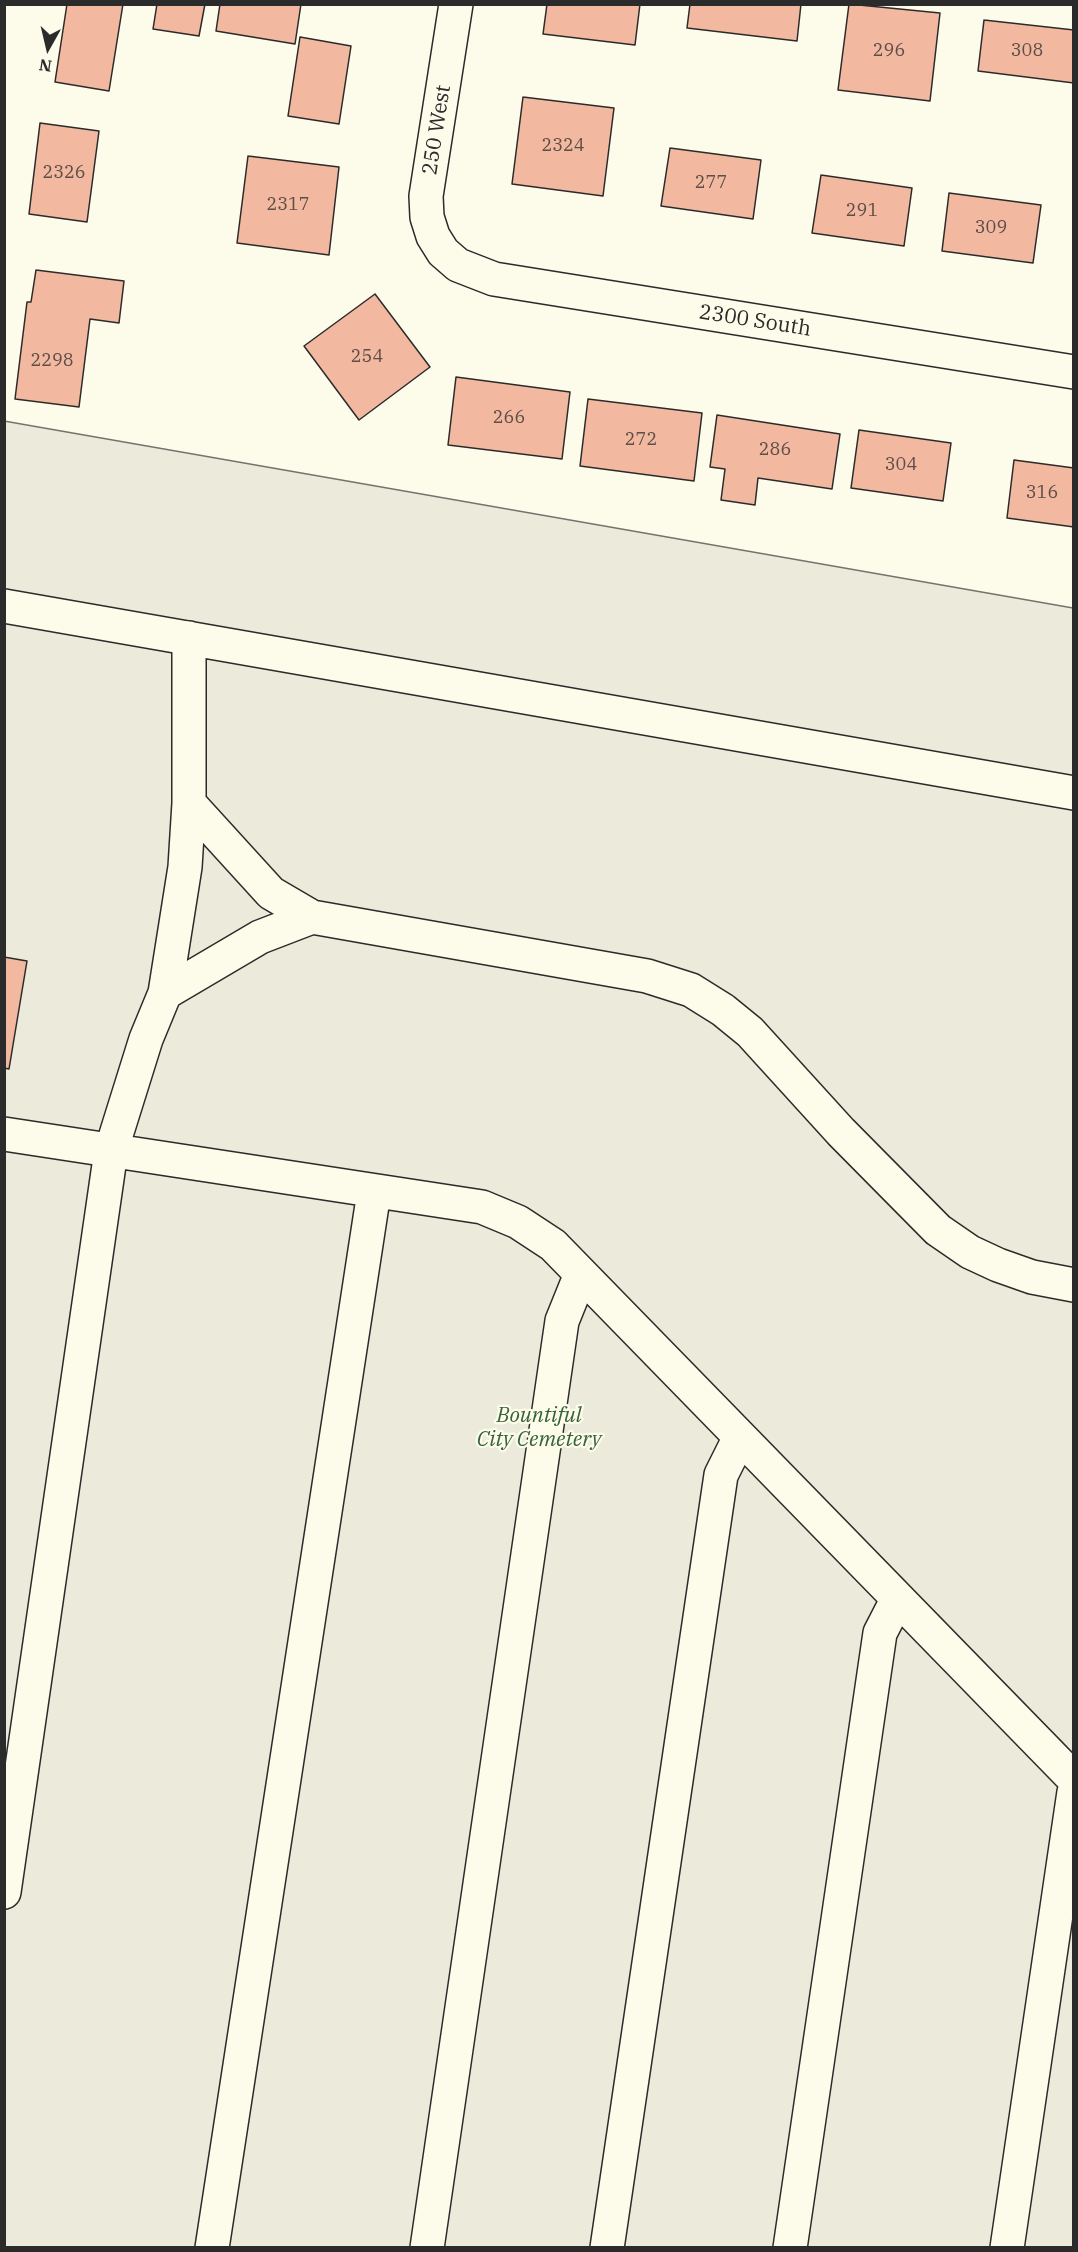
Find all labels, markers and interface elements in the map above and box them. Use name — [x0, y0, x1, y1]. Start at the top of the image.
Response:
north arrow — [18, 18, 78, 78]
house number: 296 — [873, 40, 905, 62]
house number: 308 — [1011, 40, 1043, 62]
text: N — [38, 55, 53, 77]
street label: 250 West — [417, 83, 457, 177]
house number: 2324 — [541, 135, 585, 157]
house number: 2326 — [42, 162, 86, 184]
house number: 277 — [695, 172, 727, 194]
house number: 2317 — [266, 194, 310, 216]
house number: 291 — [846, 200, 878, 222]
house number: 309 — [975, 217, 1007, 239]
street label: 2300 South — [697, 300, 813, 342]
house number: 254 — [351, 346, 383, 368]
house number: 2298 — [30, 350, 74, 372]
house number: 266 — [493, 407, 525, 429]
house number: 272 — [625, 429, 657, 451]
house number: 286 — [759, 439, 791, 461]
house number: 304 — [885, 454, 917, 476]
house number: 316 — [1026, 482, 1058, 504]
park label: Bountiful City Cemetery — [477, 1403, 601, 1453]

